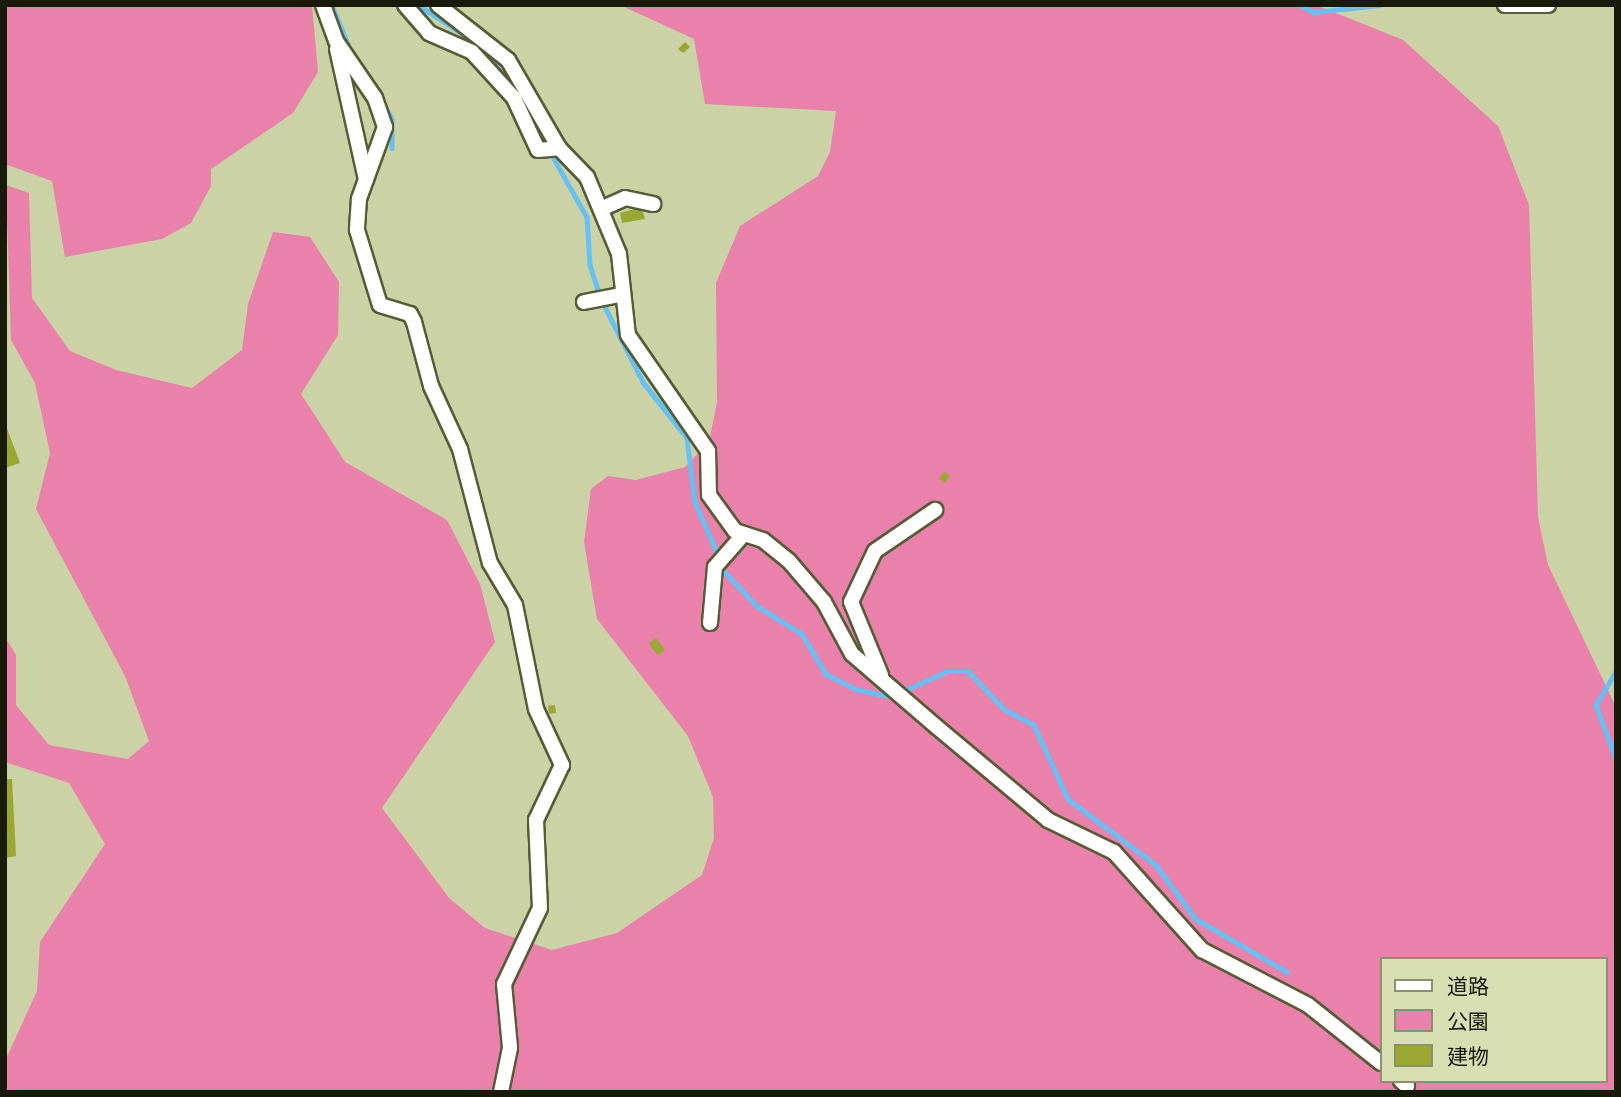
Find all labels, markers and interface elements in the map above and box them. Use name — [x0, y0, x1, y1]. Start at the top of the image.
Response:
legend — [1380, 957, 1607, 1083]
text: 道路 — [1447, 975, 1489, 1002]
text: 公園 — [1447, 1010, 1489, 1037]
text: 建物 — [1447, 1045, 1489, 1072]

